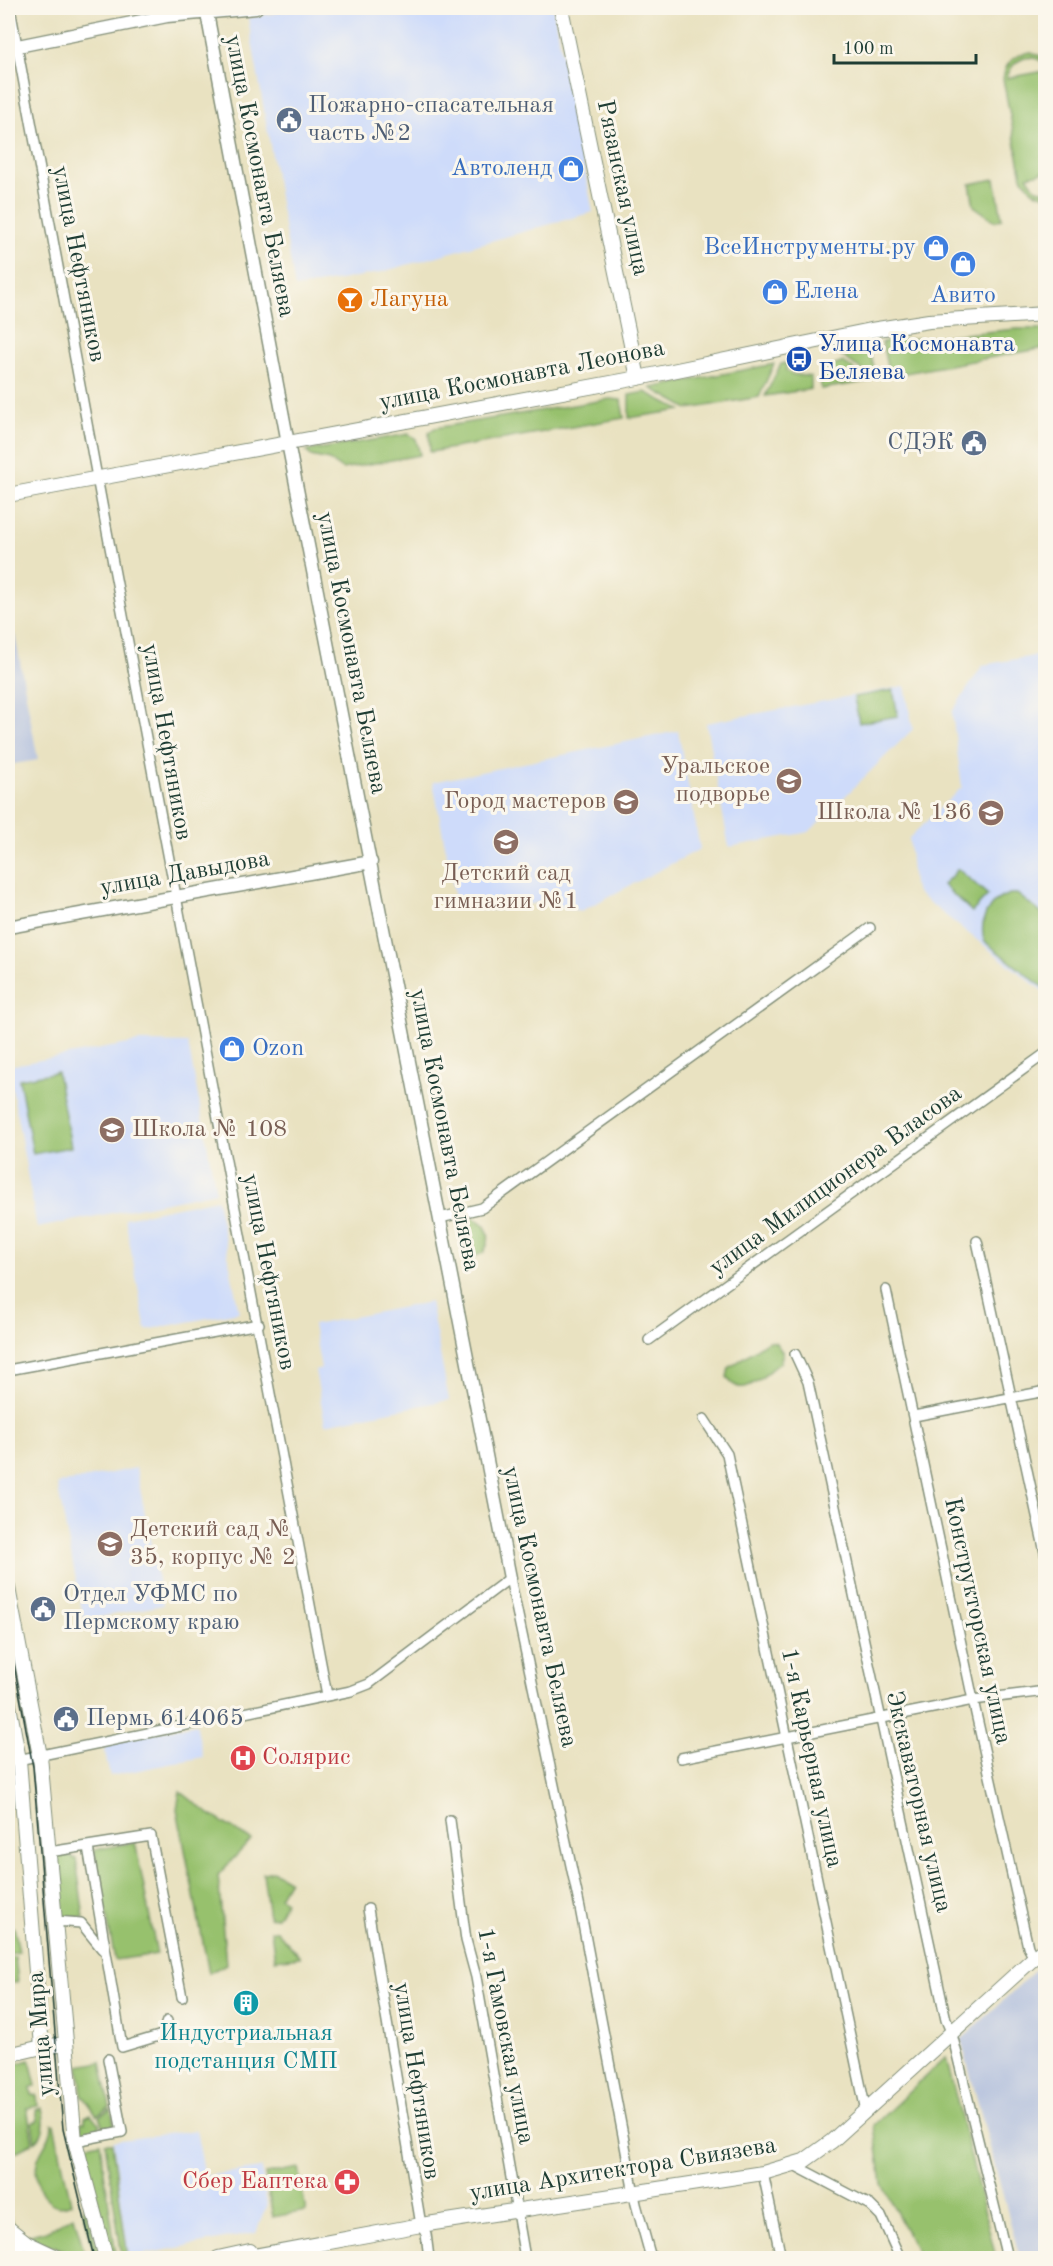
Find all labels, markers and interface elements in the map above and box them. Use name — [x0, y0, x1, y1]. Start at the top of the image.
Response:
scale bar — [834, 27, 976, 65]
street label: улица Космонавта Беляева — [220, 33, 298, 319]
text: 100 m — [843, 40, 894, 58]
place label: Пожарно-спасательная часть №2 — [308, 94, 554, 146]
street label: Рязанская улица — [592, 98, 652, 278]
public building icon: Пожарно-спасательная часть №2 — [274, 105, 304, 135]
shop icon: Автоленд — [556, 154, 586, 184]
place label: Автоленд — [451, 157, 552, 181]
street label: улица Нефтяников — [47, 164, 109, 364]
shop icon: ВсеИнструменты.ру — [921, 233, 951, 263]
place label: ВсеИнструменты.ру — [703, 236, 916, 260]
shop icon: Авито — [948, 249, 978, 279]
shop icon: Елена — [760, 277, 790, 307]
place label: Елена — [794, 280, 859, 304]
place label: Авито — [930, 284, 996, 308]
bar icon: Лагуна — [335, 285, 365, 315]
place label: Лагуна — [370, 288, 449, 312]
place label: Улица Космонавта Беляева — [818, 333, 1015, 385]
street label: улица Космонавта Леонова — [377, 337, 667, 415]
bus stop icon: Улица Космонавта Беляева — [784, 344, 814, 374]
public building icon: СДЭК — [959, 428, 989, 458]
place label: СДЭК — [887, 431, 954, 455]
street label: улица Космонавта Беляева — [312, 510, 390, 796]
street label: улица Нефтяников — [137, 642, 195, 842]
place label: Уральское подворье — [661, 755, 770, 807]
school or university icon: Уральское подворье — [774, 766, 804, 796]
school or university icon: Город мастеров — [611, 787, 641, 817]
place label: Город мастеров — [444, 790, 606, 814]
school or university icon: Школа № 136 — [976, 798, 1006, 828]
place label: Школа № 136 — [817, 801, 972, 825]
school or university icon: Детский сад гимназии №1 — [491, 827, 521, 857]
street label: улица Давыдова — [98, 847, 272, 901]
place label: Детский сад гимназии №1 — [434, 862, 578, 914]
street label: улица Космонавта Беляева — [405, 987, 483, 1273]
shop icon: Ozon — [217, 1034, 247, 1064]
place label: Ozon — [252, 1037, 304, 1061]
street label: улица Милиционера Власова — [705, 1081, 967, 1281]
school or university icon: Школа № 108 — [97, 1115, 127, 1145]
place label: Школа № 108 — [132, 1118, 287, 1142]
street label: улица Нефтяников — [237, 1172, 299, 1372]
street label: улица Космонавта Беляева — [497, 1464, 581, 1750]
street label: Конструкторская улица — [939, 1495, 1015, 1747]
place label: Детский сад № 35, корпус № 2 — [130, 1518, 296, 1570]
school or university icon: Детский сад № 35, корпус № 2 — [95, 1529, 125, 1559]
place label: Отдел УФМС по Пермскому краю — [63, 1583, 239, 1635]
public building icon: Отдел УФМС по Пермскому краю — [28, 1594, 58, 1624]
street label: 1-я Карьерная улица — [776, 1646, 846, 1870]
street label: Экскаваторная улица — [881, 1689, 955, 1915]
public building icon: Пермь 614065 — [51, 1704, 81, 1734]
place label: Пермь 614065 — [86, 1707, 244, 1731]
hospital icon: Солярис — [228, 1743, 258, 1773]
place label: Солярис — [262, 1746, 350, 1770]
street label: 1-я Гамовская улица — [472, 1926, 538, 2147]
street label: улица Мира — [25, 1970, 59, 2098]
street label: улица Нефтяников — [389, 1981, 443, 2181]
building icon: Индустриальная подстанция СМП — [231, 1988, 261, 2018]
place label: Индустриальная подстанция СМП — [154, 2022, 338, 2074]
street label: улица Архитектора Свиязева — [468, 2134, 778, 2206]
pharmacy icon: Сбер Еаптека — [332, 2167, 362, 2197]
place label: Сбер Еаптека — [182, 2170, 328, 2194]

